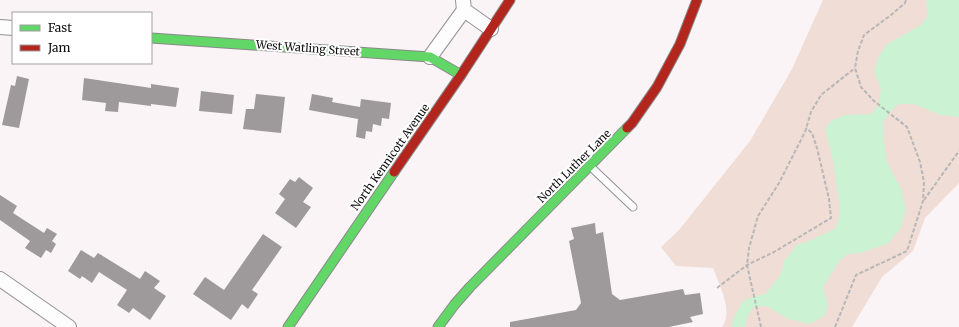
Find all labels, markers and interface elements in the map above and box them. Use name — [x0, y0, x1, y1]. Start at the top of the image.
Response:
legend — [12, 12, 152, 64]
text: Fast — [48, 20, 72, 35]
street label: West Watling Street — [255, 37, 361, 59]
text: Jam — [47, 40, 71, 55]
street label: North Kennicott Avenue — [348, 101, 432, 213]
street label: North Luther Lane — [534, 126, 614, 206]

